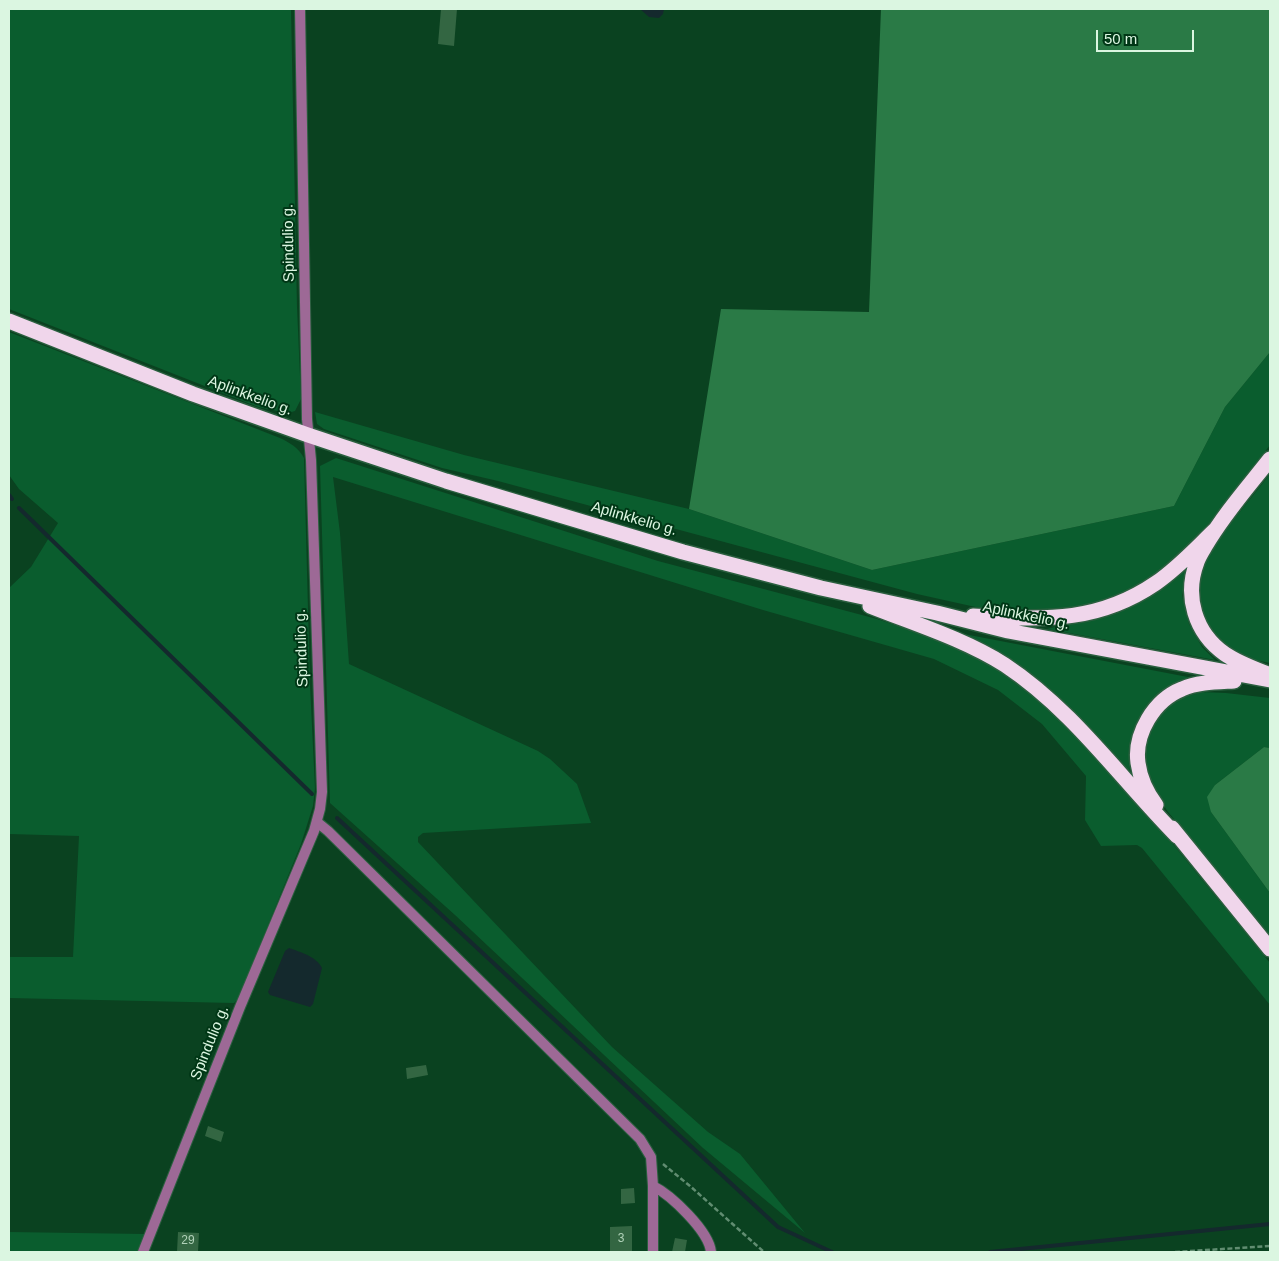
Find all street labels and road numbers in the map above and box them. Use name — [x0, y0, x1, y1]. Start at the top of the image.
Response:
street label: Spindulio g. — [279, 204, 299, 282]
street label: Aplinkkelio g. — [205, 372, 295, 420]
street label: Aplinkkelio g. — [589, 498, 679, 540]
street label: Aplinkkelio g. — [981, 598, 1071, 634]
street label: Spindulio g. — [292, 609, 312, 687]
street label: Spindulio g. — [187, 1003, 233, 1083]

